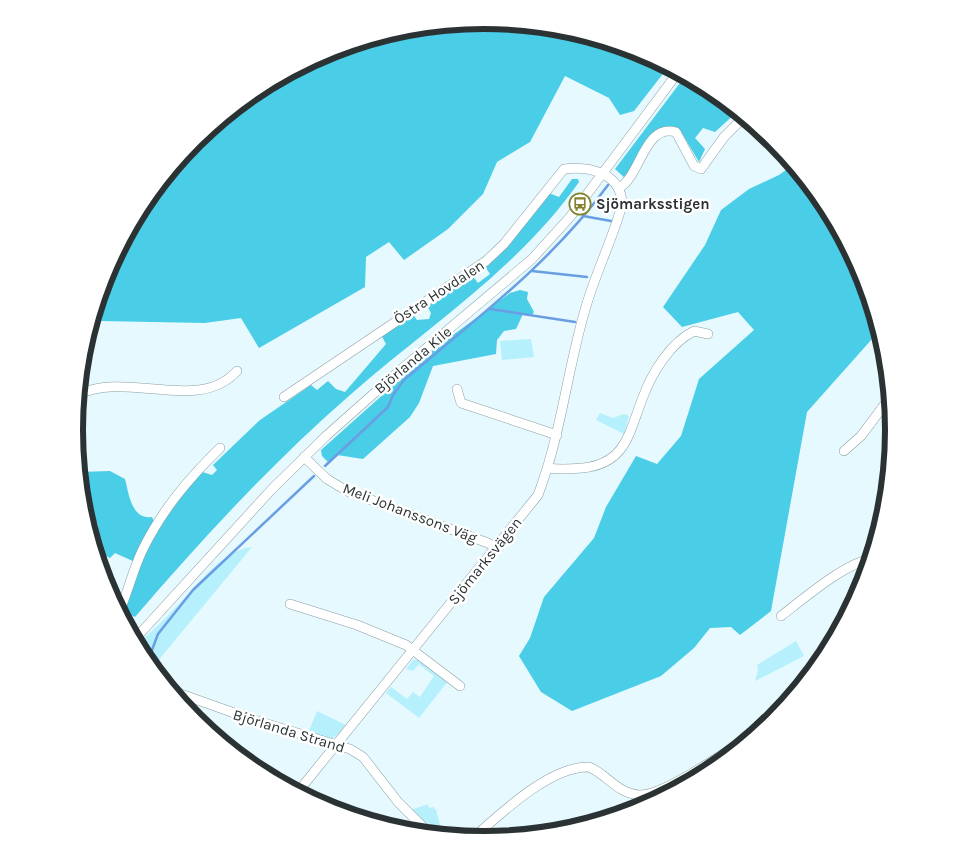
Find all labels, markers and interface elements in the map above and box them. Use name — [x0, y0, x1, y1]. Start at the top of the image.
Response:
bus stop icon: Sjömarksstigen — [568, 192, 592, 216]
place label: Sjömarksstigen — [596, 195, 710, 213]
street label: Östra Hovdalen — [390, 256, 488, 328]
street label: Björlanda Kile — [371, 322, 455, 398]
street label: Meli Johanssons Väg — [340, 479, 480, 547]
street label: Sjömarksvägen — [444, 514, 526, 608]
street label: Björlanda Strand — [231, 705, 347, 757]

